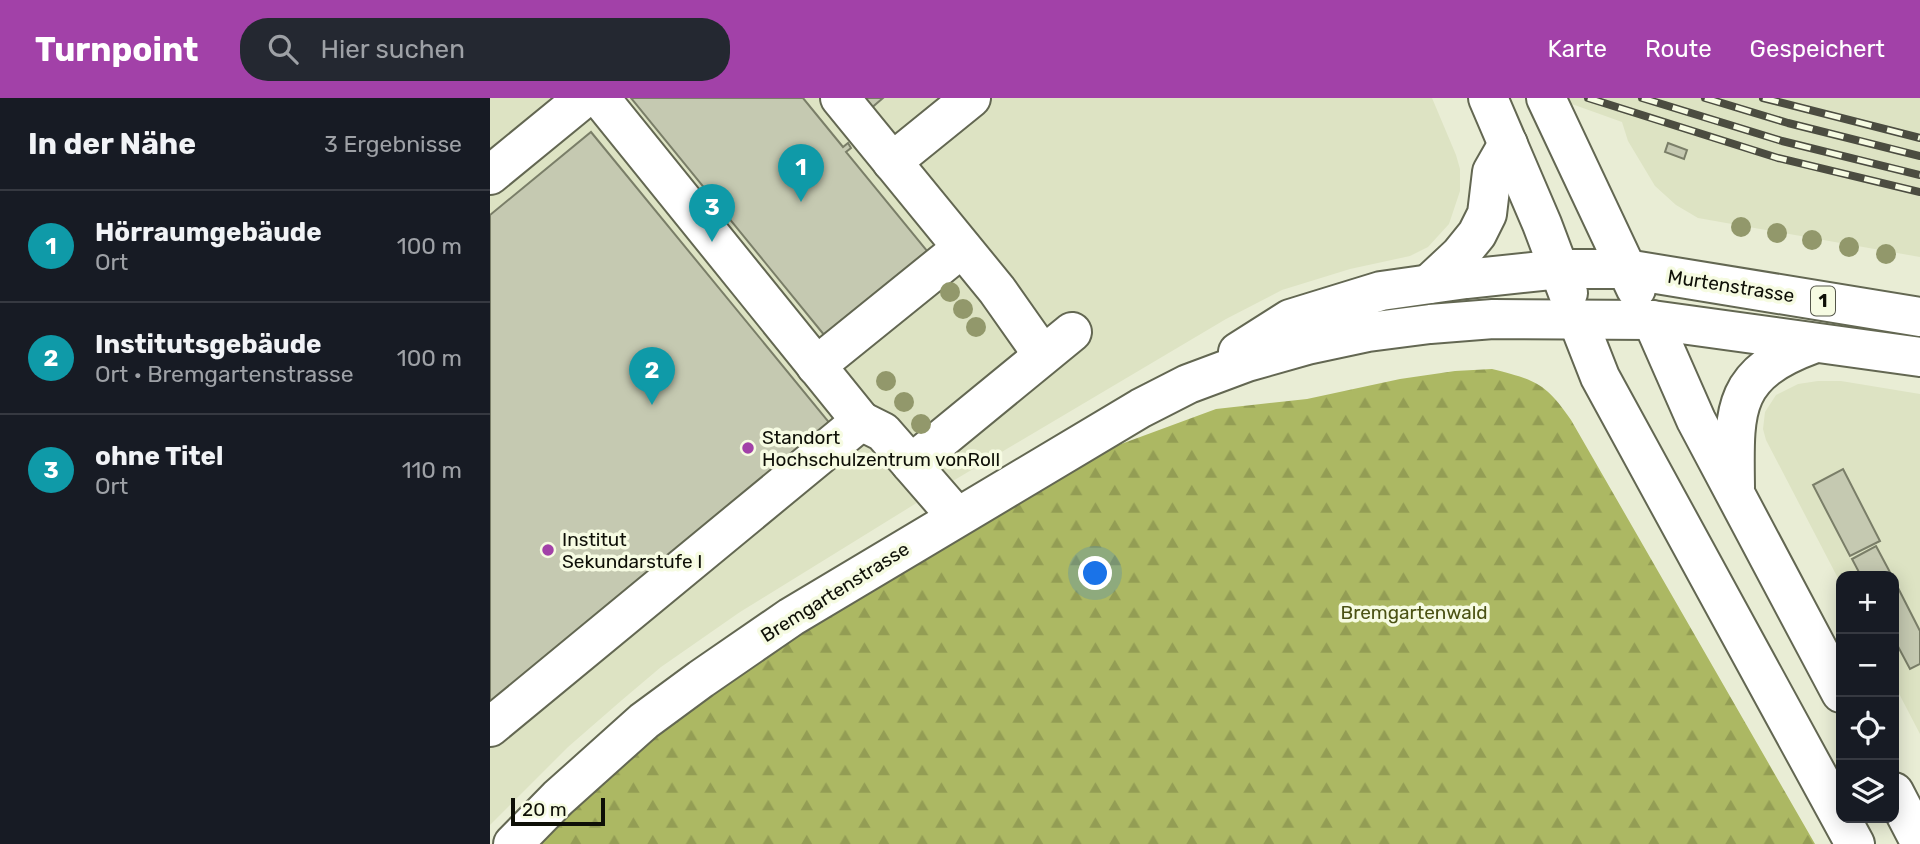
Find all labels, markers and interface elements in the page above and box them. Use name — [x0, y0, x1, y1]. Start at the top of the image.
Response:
search box — [240, 18, 730, 81]
text: Turnpoint — [35, 30, 198, 69]
icon: search — [264, 30, 302, 68]
text: Hier suchen — [320, 34, 465, 65]
text: Karte — [1548, 35, 1607, 63]
text: Route — [1645, 35, 1712, 63]
text: Gespeichert — [1750, 35, 1885, 63]
text: In der Nähe — [28, 126, 196, 162]
text: 3 Ergebnisse — [324, 130, 462, 158]
pin: 1 — [778, 144, 824, 202]
pin: 3 — [689, 184, 735, 242]
text: Hörraumgebäude — [95, 217, 322, 248]
text: 1 — [45, 232, 57, 260]
text: 100 m — [397, 232, 462, 260]
text: Ort — [95, 248, 128, 276]
street label: Murtenstrasse — [1666, 265, 1796, 307]
road number: 1 — [1811, 286, 1835, 316]
text: Institutsgebäude — [95, 329, 322, 360]
text: 2 — [44, 344, 58, 372]
text: 100 m — [397, 344, 462, 372]
pin: 2 — [629, 347, 675, 405]
text: Ort · Bremgartenstrasse — [95, 360, 354, 388]
place label: Standort Hochschulzentrum vonRoll — [762, 426, 1000, 471]
marker: Standort Hochschulzentrum vonRoll — [740, 440, 756, 456]
text: ohne Titel — [95, 441, 224, 472]
text: 3 — [43, 456, 59, 484]
text: 110 m — [402, 456, 462, 484]
text: Ort — [95, 472, 128, 500]
place label: Institut Sekundarstufe I — [562, 528, 702, 573]
street label: Bremgartenstrasse — [757, 537, 913, 647]
marker: Institut Sekundarstufe I — [540, 542, 556, 558]
your location — [1078, 556, 1112, 590]
map controls — [1836, 571, 1899, 823]
button: + — [1836, 571, 1899, 634]
park label: Bremgartenwald — [1340, 601, 1488, 624]
button: − — [1836, 634, 1899, 697]
button: locate — [1836, 697, 1899, 760]
button: layers — [1836, 760, 1899, 823]
scale bar — [511, 795, 606, 827]
text: 20 m — [522, 798, 567, 821]

